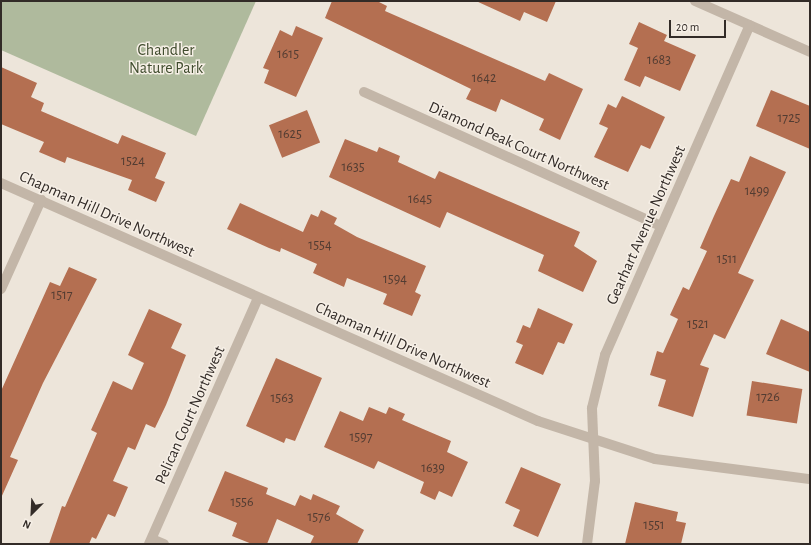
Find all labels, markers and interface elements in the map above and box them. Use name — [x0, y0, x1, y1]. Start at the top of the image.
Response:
scale bar — [671, 12, 728, 38]
text: 20 m — [676, 21, 699, 33]
park label: Chandler Nature Park — [129, 40, 203, 78]
house number: 1615 — [277, 46, 299, 62]
house number: 1683 — [647, 52, 671, 68]
house number: 1642 — [472, 70, 496, 86]
street label: Diamond Peak Court Northwest — [426, 97, 612, 195]
house number: 1725 — [778, 110, 800, 126]
house number: 1625 — [278, 126, 302, 142]
street label: Gearhart Avenue Northwest — [602, 142, 690, 308]
house number: 1524 — [121, 153, 145, 169]
house number: 1635 — [341, 159, 365, 175]
street label: Chapman Hill Drive Northwest — [16, 167, 198, 261]
house number: 1499 — [745, 183, 769, 199]
house number: 1645 — [408, 191, 432, 207]
house number: 1554 — [308, 237, 332, 253]
house number: 1511 — [717, 251, 737, 267]
house number: 1594 — [383, 271, 407, 287]
house number: 1517 — [51, 287, 73, 303]
street label: Chapman Hill Drive Northwest — [312, 298, 494, 392]
house number: 1521 — [687, 316, 709, 332]
street label: Pelican Court Northwest — [151, 343, 229, 487]
house number: 1726 — [756, 389, 780, 405]
house number: 1563 — [270, 390, 294, 406]
house number: 1597 — [349, 429, 373, 445]
house number: 1639 — [421, 460, 445, 476]
north arrow — [12, 493, 52, 533]
house number: 1556 — [230, 494, 254, 510]
house number: 1576 — [307, 509, 331, 525]
house number: 1551 — [643, 517, 665, 533]
text: N — [21, 518, 33, 531]

